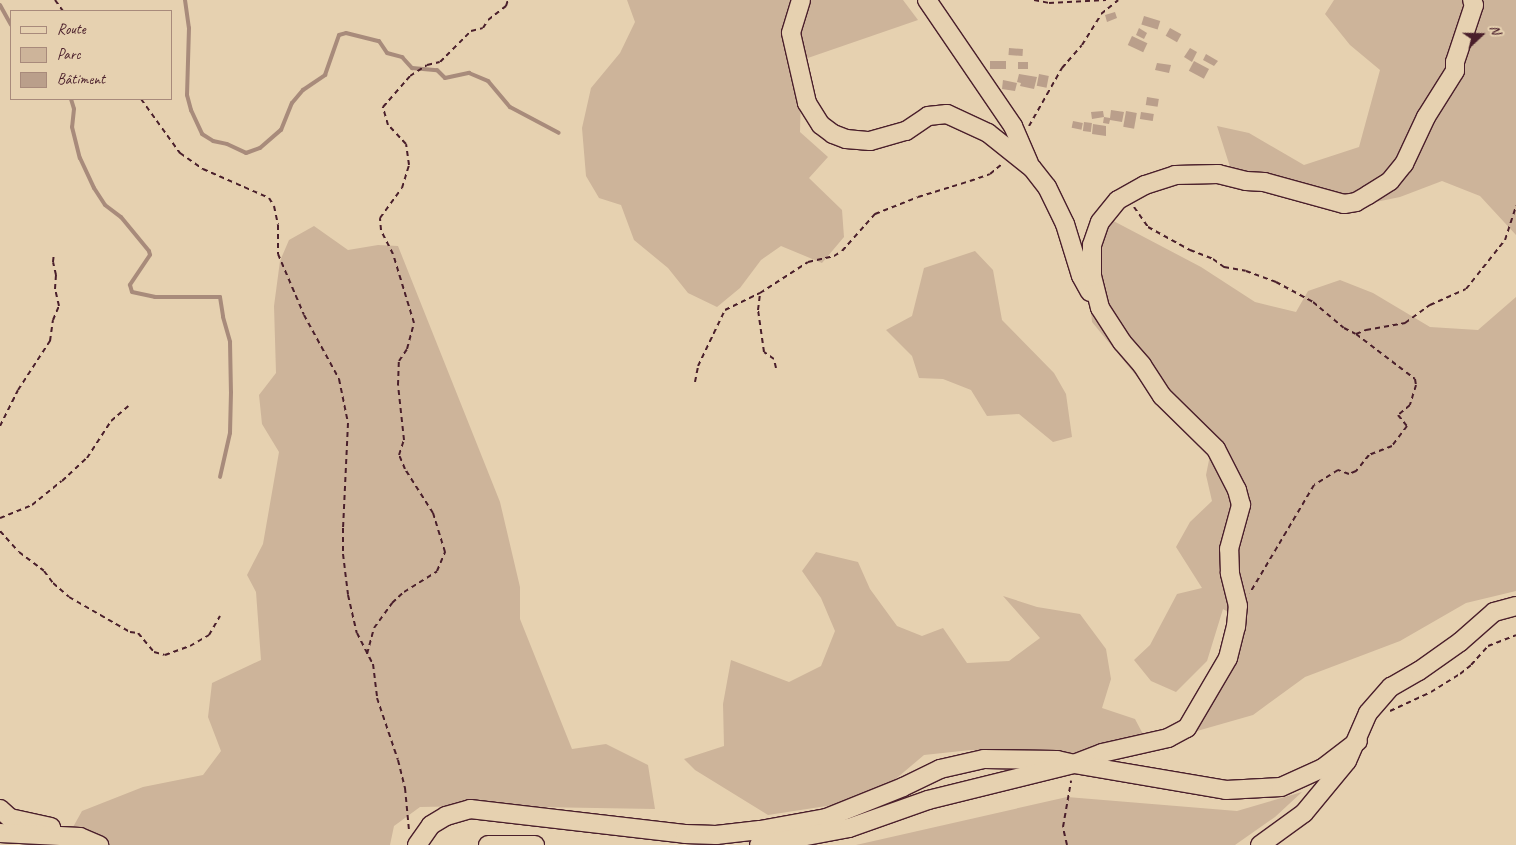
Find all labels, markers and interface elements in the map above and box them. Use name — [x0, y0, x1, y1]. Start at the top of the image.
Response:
legend — [10, 10, 172, 100]
north arrow — [1456, 10, 1506, 60]
text: Route — [57, 20, 86, 39]
text: N — [1486, 22, 1505, 37]
text: Parc — [57, 45, 81, 64]
text: Bâtiment — [57, 70, 105, 89]

